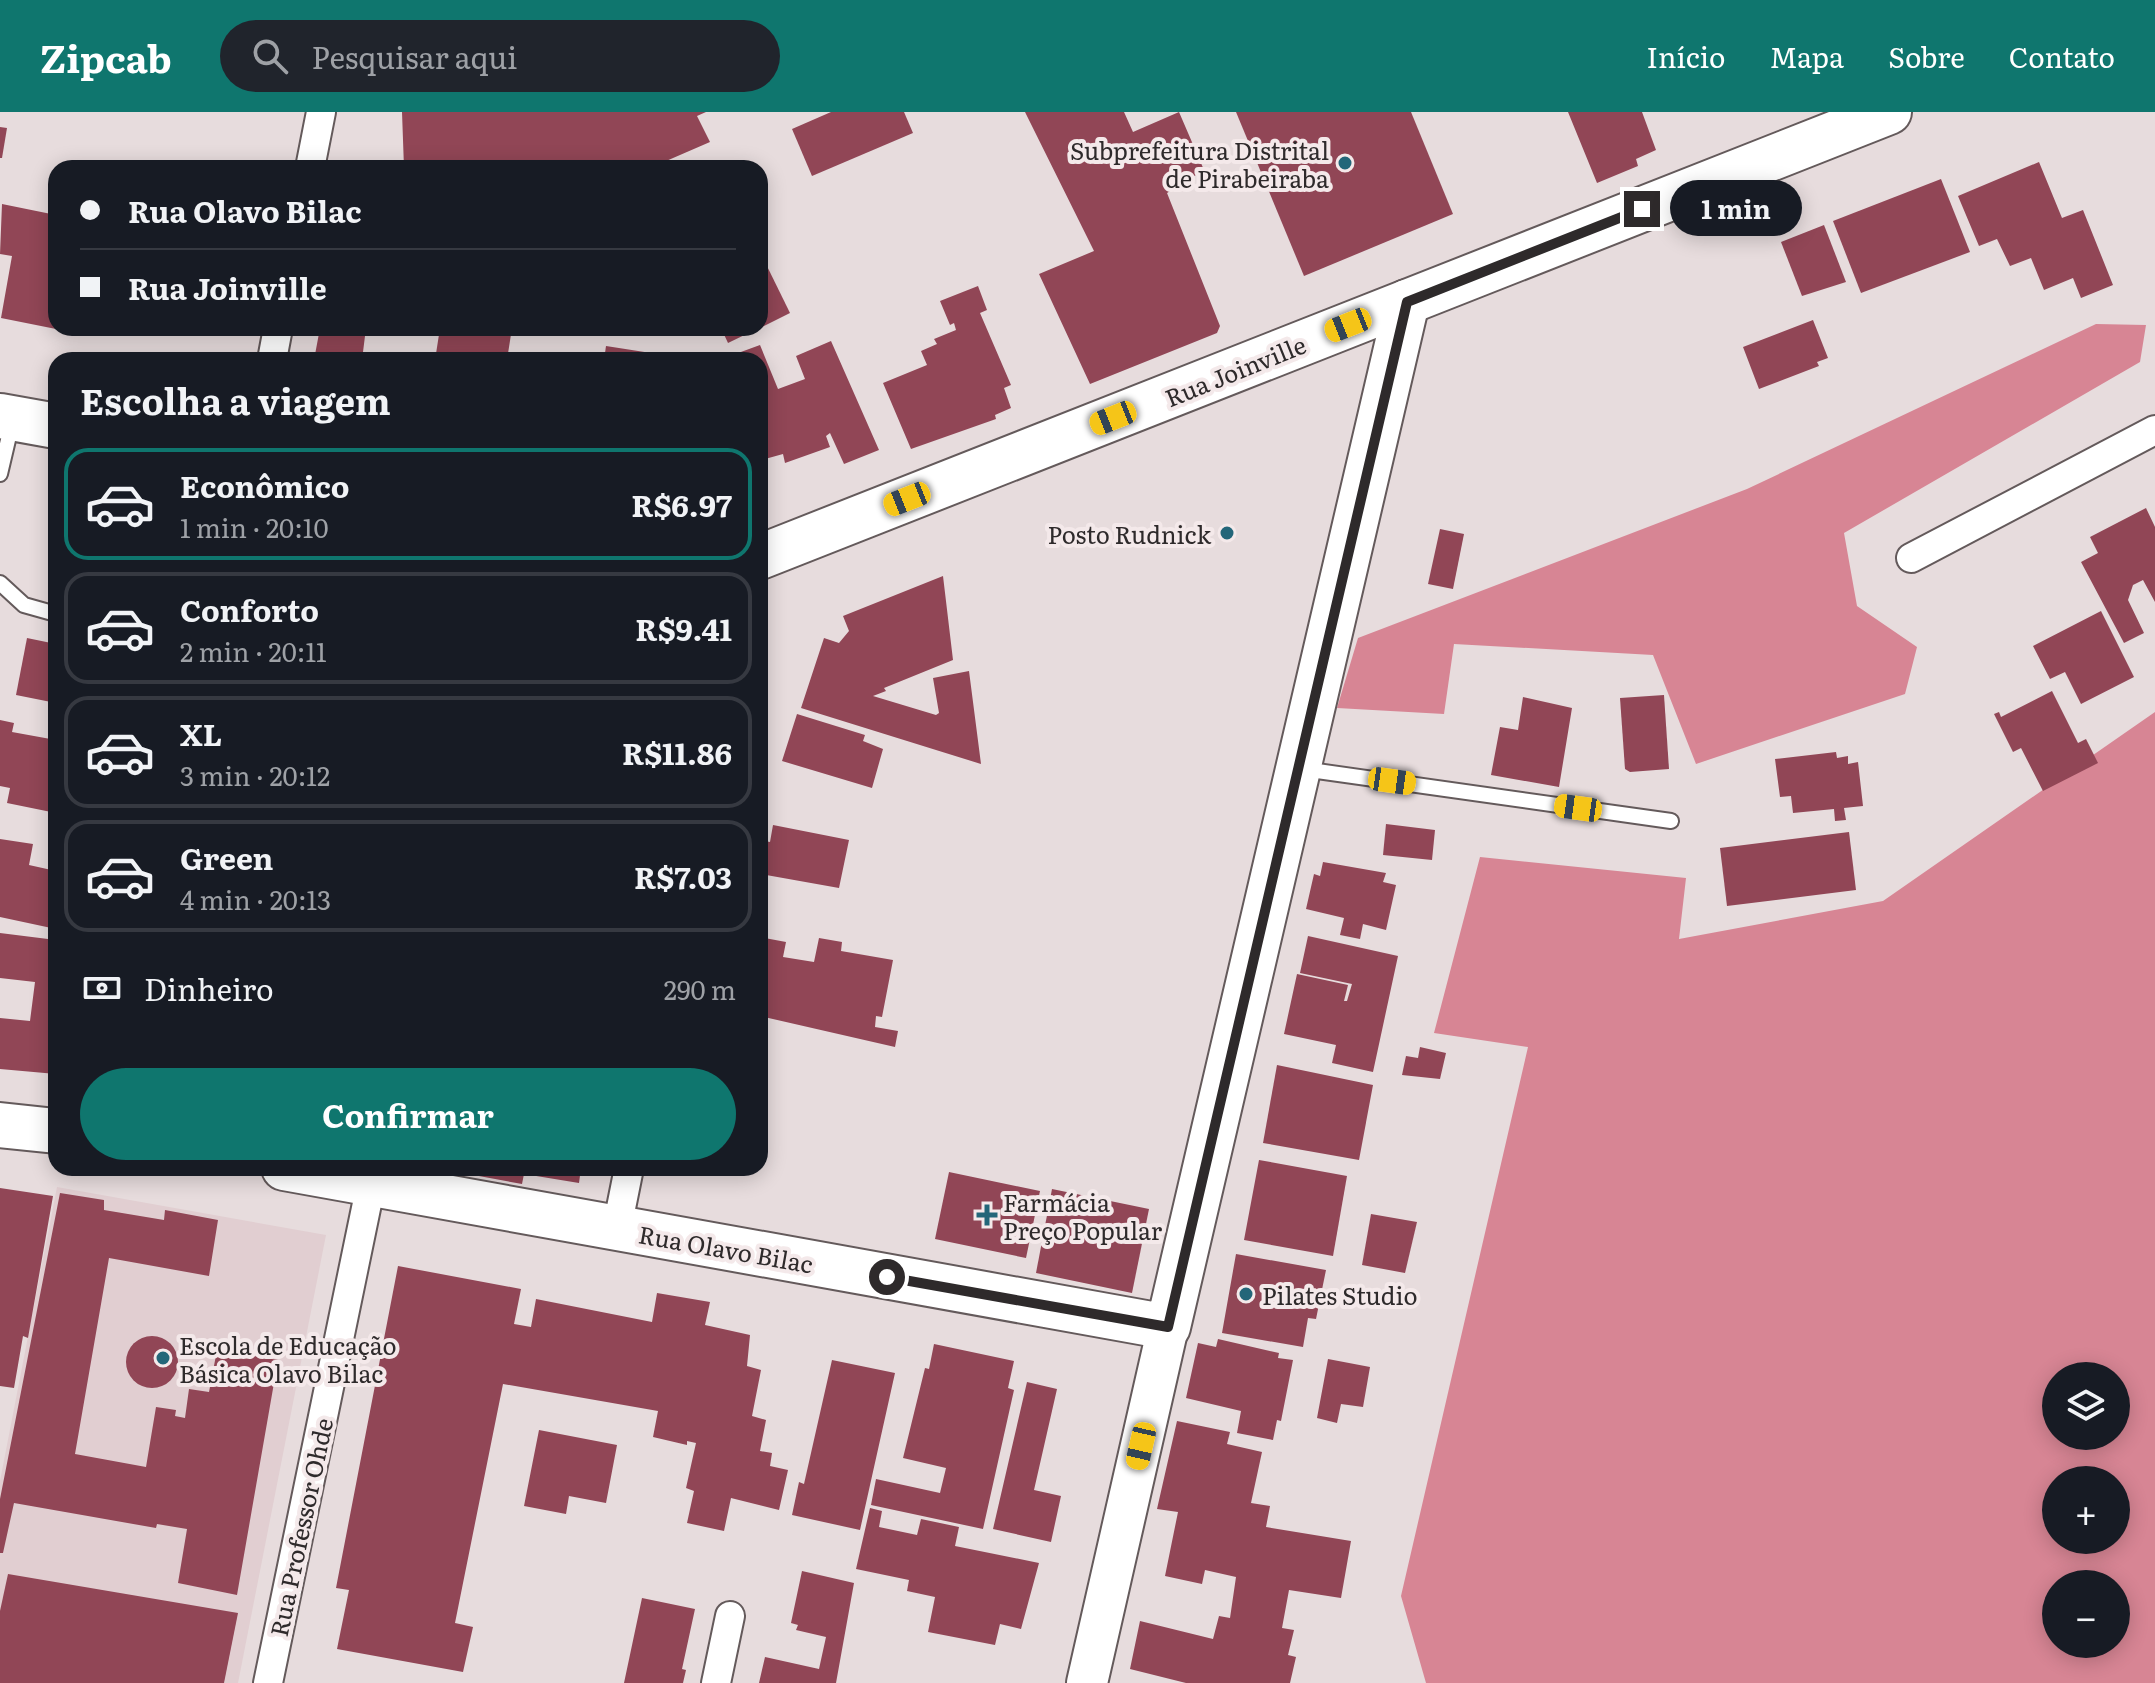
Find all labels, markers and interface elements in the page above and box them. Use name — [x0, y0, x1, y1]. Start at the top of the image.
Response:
search box — [220, 20, 780, 92]
text: Zipcab — [40, 28, 172, 85]
icon: search — [248, 34, 292, 78]
text: Pesquisar aqui — [312, 34, 517, 78]
text: Início — [1646, 35, 1725, 77]
text: Mapa — [1769, 35, 1844, 77]
text: Sobre — [1888, 35, 1965, 77]
text: Contato — [2009, 35, 2115, 77]
place label: Subprefeitura Distrital de Pirabeiraba — [1070, 132, 1329, 195]
marker: Subprefeitura Distrital de Pirabeiraba — [1336, 154, 1354, 172]
callout: 1 min — [1670, 181, 1802, 237]
text: Rua Olavo Bilac — [128, 188, 362, 232]
text: 1 min — [1701, 188, 1771, 227]
route end — [1624, 191, 1660, 227]
text: Rua Joinville — [128, 265, 327, 309]
car — [1321, 305, 1375, 345]
street label: Rua Joinville — [1159, 326, 1311, 414]
text: Escolha a viagem — [80, 373, 391, 426]
car — [1086, 398, 1140, 438]
text: Econômico — [180, 463, 349, 507]
icon: car — [84, 468, 156, 540]
car — [880, 479, 934, 519]
text: R$6.97 — [631, 482, 732, 526]
text: 1 min · 20:10 — [180, 507, 328, 546]
place label: Posto Rudnick — [1047, 516, 1211, 551]
marker: Posto Rudnick — [1218, 524, 1236, 542]
text: Conforto — [180, 587, 319, 631]
icon: car — [84, 592, 156, 664]
text: R$9.41 — [635, 606, 732, 650]
text: 2 min · 20:11 — [180, 631, 327, 670]
text: XL — [180, 711, 222, 755]
icon: car — [84, 716, 156, 788]
text: R$11.86 — [622, 730, 732, 774]
text: 3 min · 20:12 — [180, 755, 330, 794]
car — [1367, 766, 1417, 796]
car — [1553, 793, 1603, 823]
text: Green — [180, 835, 273, 879]
icon: car — [84, 840, 156, 912]
text: R$7.03 — [634, 854, 732, 898]
text: 4 min · 20:13 — [180, 879, 331, 918]
icon: cash — [80, 966, 124, 1010]
text: Dinheiro — [144, 966, 274, 1010]
text: 290 m — [664, 969, 736, 1008]
button: Confirmar — [80, 1068, 736, 1160]
place label: Farmácia Preço Popular — [1003, 1184, 1163, 1247]
marker: Farmácia Preço Popular — [978, 1206, 996, 1224]
street label: Rua Olavo Bilac — [636, 1215, 816, 1281]
route start — [869, 1259, 905, 1295]
place label: Pilates Studio — [1262, 1277, 1418, 1312]
marker: Pilates Studio — [1237, 1285, 1255, 1303]
place label: Escola de Educação Básica Olavo Bilac — [179, 1327, 397, 1390]
marker: Escola de Educação Básica Olavo Bilac — [154, 1349, 172, 1367]
map controls — [2042, 1362, 2130, 1658]
button: layers — [2042, 1362, 2130, 1450]
street label: Rua Professor Ohde — [260, 1415, 340, 1639]
car — [1124, 1420, 1158, 1472]
button: + — [2042, 1466, 2130, 1554]
button: − — [2042, 1570, 2130, 1658]

